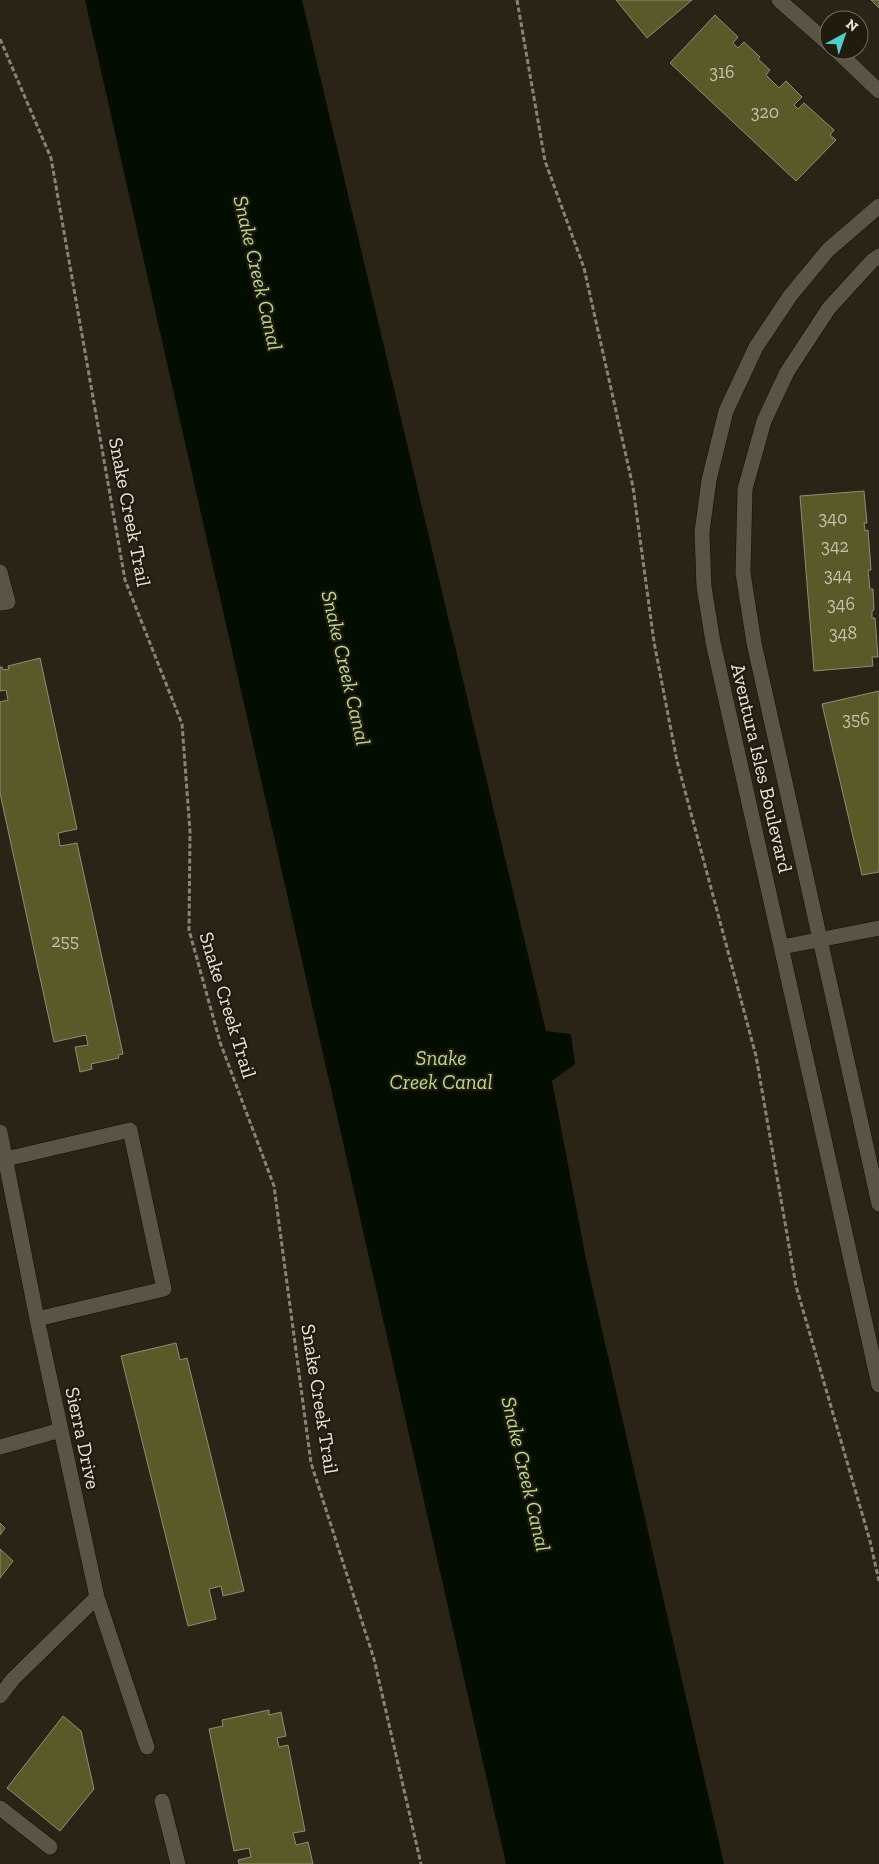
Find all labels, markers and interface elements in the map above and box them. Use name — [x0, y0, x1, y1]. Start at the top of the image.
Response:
north arrow — [819, 10, 869, 60]
text: N — [842, 15, 862, 36]
house number: 316 — [709, 61, 735, 83]
house number: 320 — [751, 101, 779, 123]
water label: Snake Creek Canal — [228, 193, 288, 353]
street label: Snake Creek Trail — [104, 435, 156, 589]
house number: 340 — [819, 507, 847, 529]
house number: 342 — [821, 535, 849, 557]
house number: 344 — [824, 564, 852, 586]
water label: Snake Creek Canal — [316, 588, 376, 748]
house number: 346 — [827, 593, 855, 615]
house number: 348 — [829, 622, 857, 644]
street label: Aventura Isles Boulevard — [726, 661, 798, 875]
house number: 356 — [842, 708, 870, 730]
street label: Snake Creek Trail — [194, 929, 262, 1081]
house number: 255 — [51, 930, 79, 952]
water label: Snake Creek Canal — [390, 1045, 492, 1094]
street label: Snake Creek Trail — [296, 1322, 344, 1476]
street label: Sierra Drive — [60, 1385, 106, 1491]
water label: Snake Creek Canal — [496, 1394, 556, 1554]

